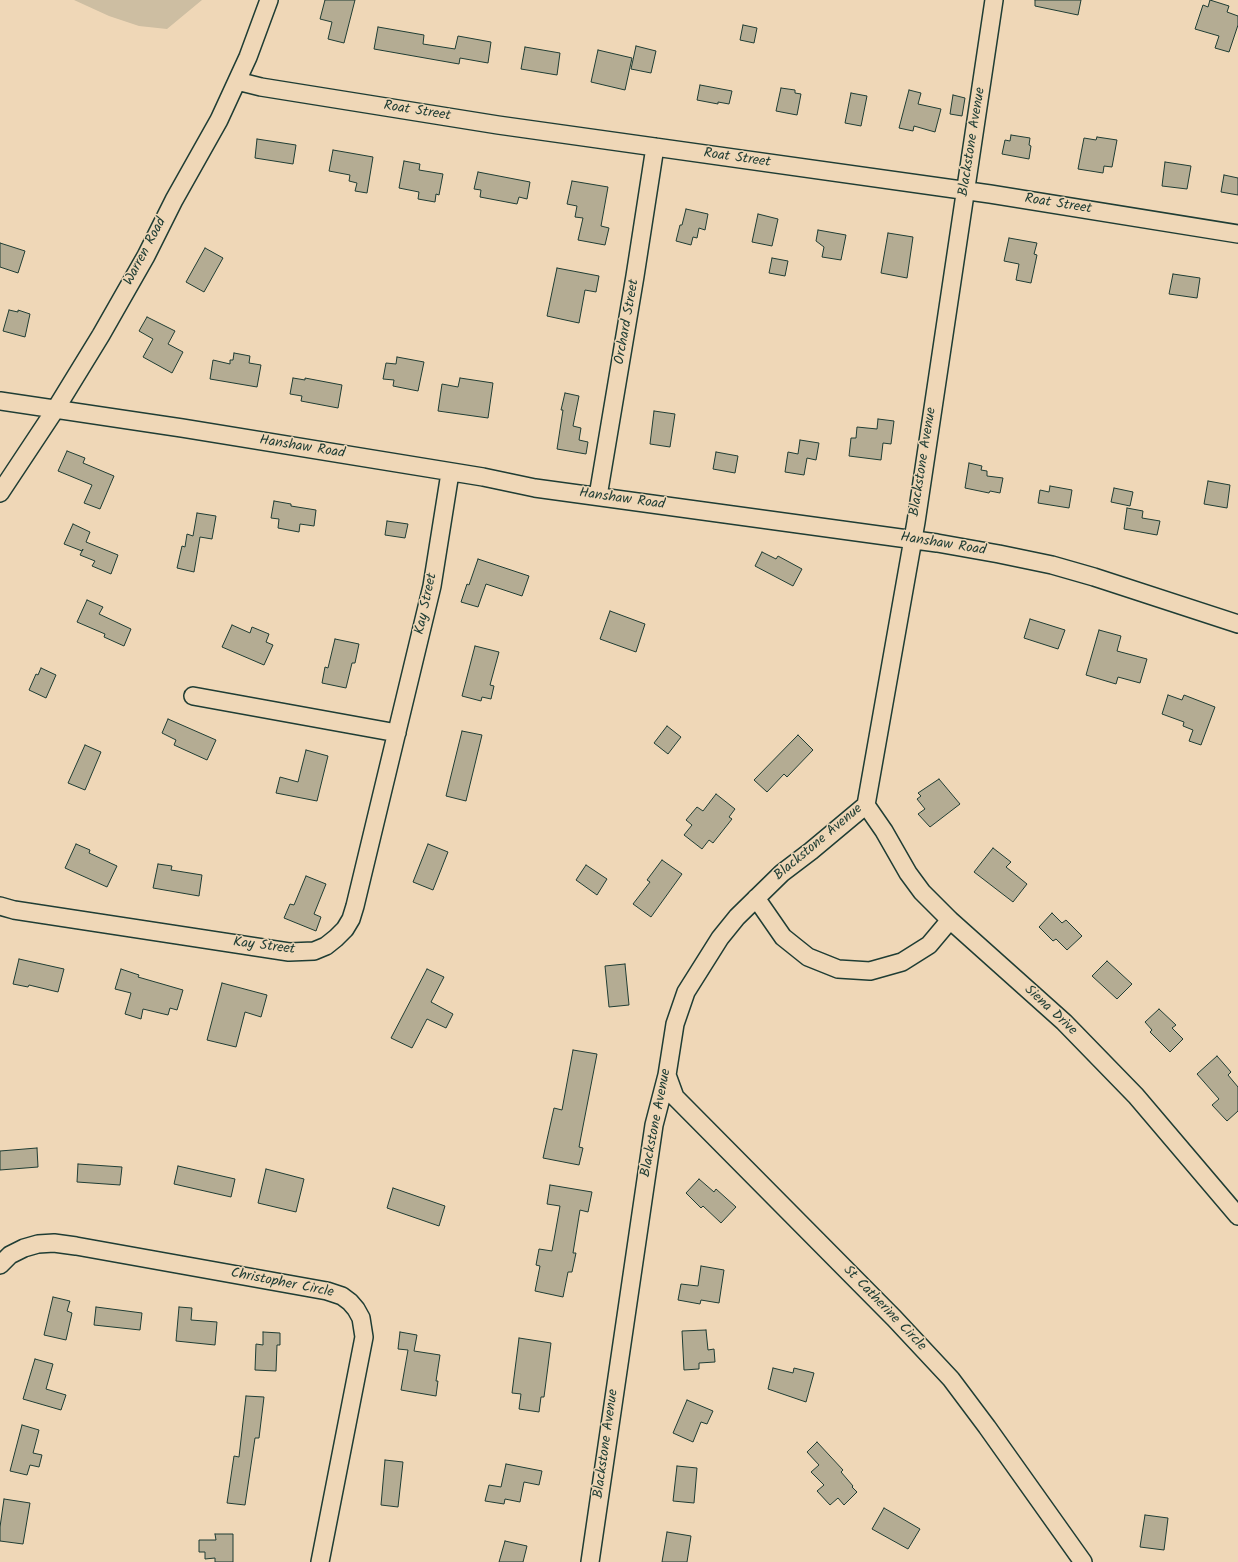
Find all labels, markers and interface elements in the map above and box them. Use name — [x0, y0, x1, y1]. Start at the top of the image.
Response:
street label: Blackstone Avenue — [956, 86, 990, 198]
street label: Roat Street — [382, 98, 452, 126]
street label: Roat Street — [702, 146, 772, 172]
street label: Roat Street — [1023, 191, 1093, 219]
street label: Warren Road — [121, 215, 171, 289]
street label: Orchard Street — [612, 278, 644, 366]
street label: Blackstone Avenue — [907, 406, 941, 518]
street label: Hanshaw Road — [258, 433, 346, 463]
street label: Hanshaw Road — [578, 486, 666, 514]
street label: Hanshaw Road — [899, 530, 987, 560]
street label: Kay Street — [412, 572, 442, 636]
street label: Blackstone Avenue — [771, 801, 867, 885]
street label: Kay Street — [232, 935, 296, 959]
street label: Siena Drive — [1020, 982, 1080, 1040]
street label: Blackstone Avenue — [638, 1067, 676, 1179]
street label: St Catherine Circle — [839, 1263, 929, 1355]
street label: Christopher Circle — [229, 1266, 335, 1302]
street label: Blackstone Avenue — [591, 1388, 623, 1500]

